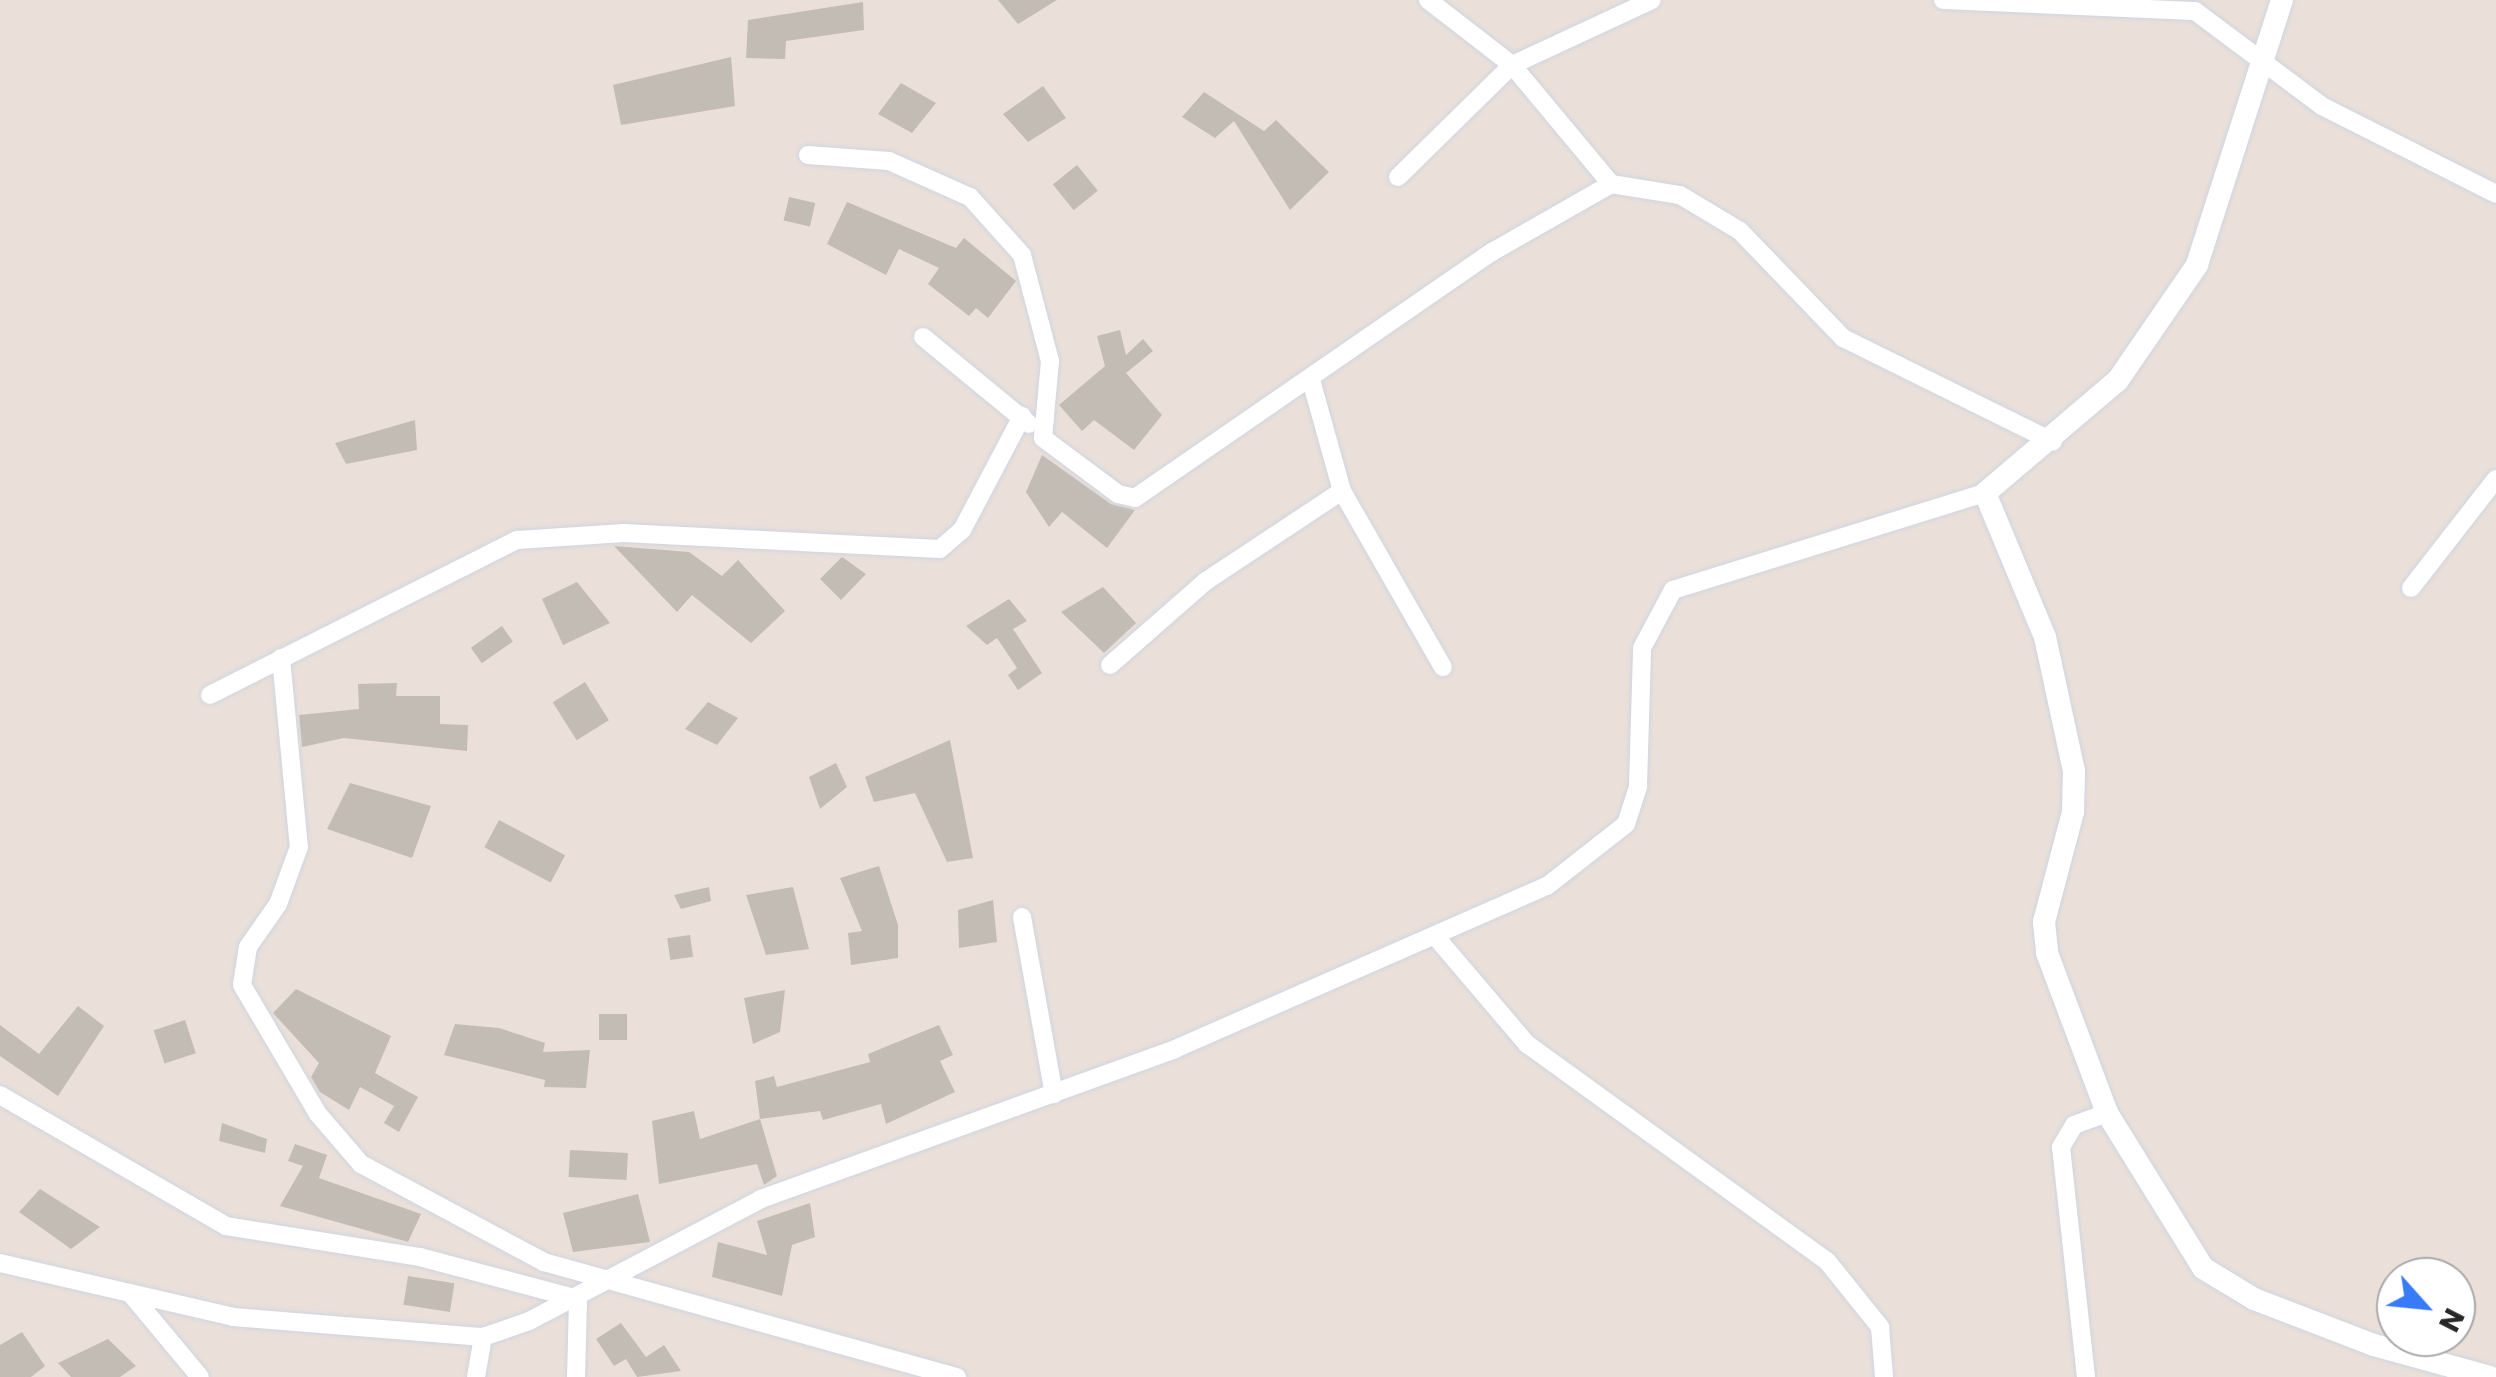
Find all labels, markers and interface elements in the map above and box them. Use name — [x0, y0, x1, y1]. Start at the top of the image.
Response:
north arrow — [2376, 1257, 2476, 1357]
text: N — [2429, 1302, 2474, 1338]

